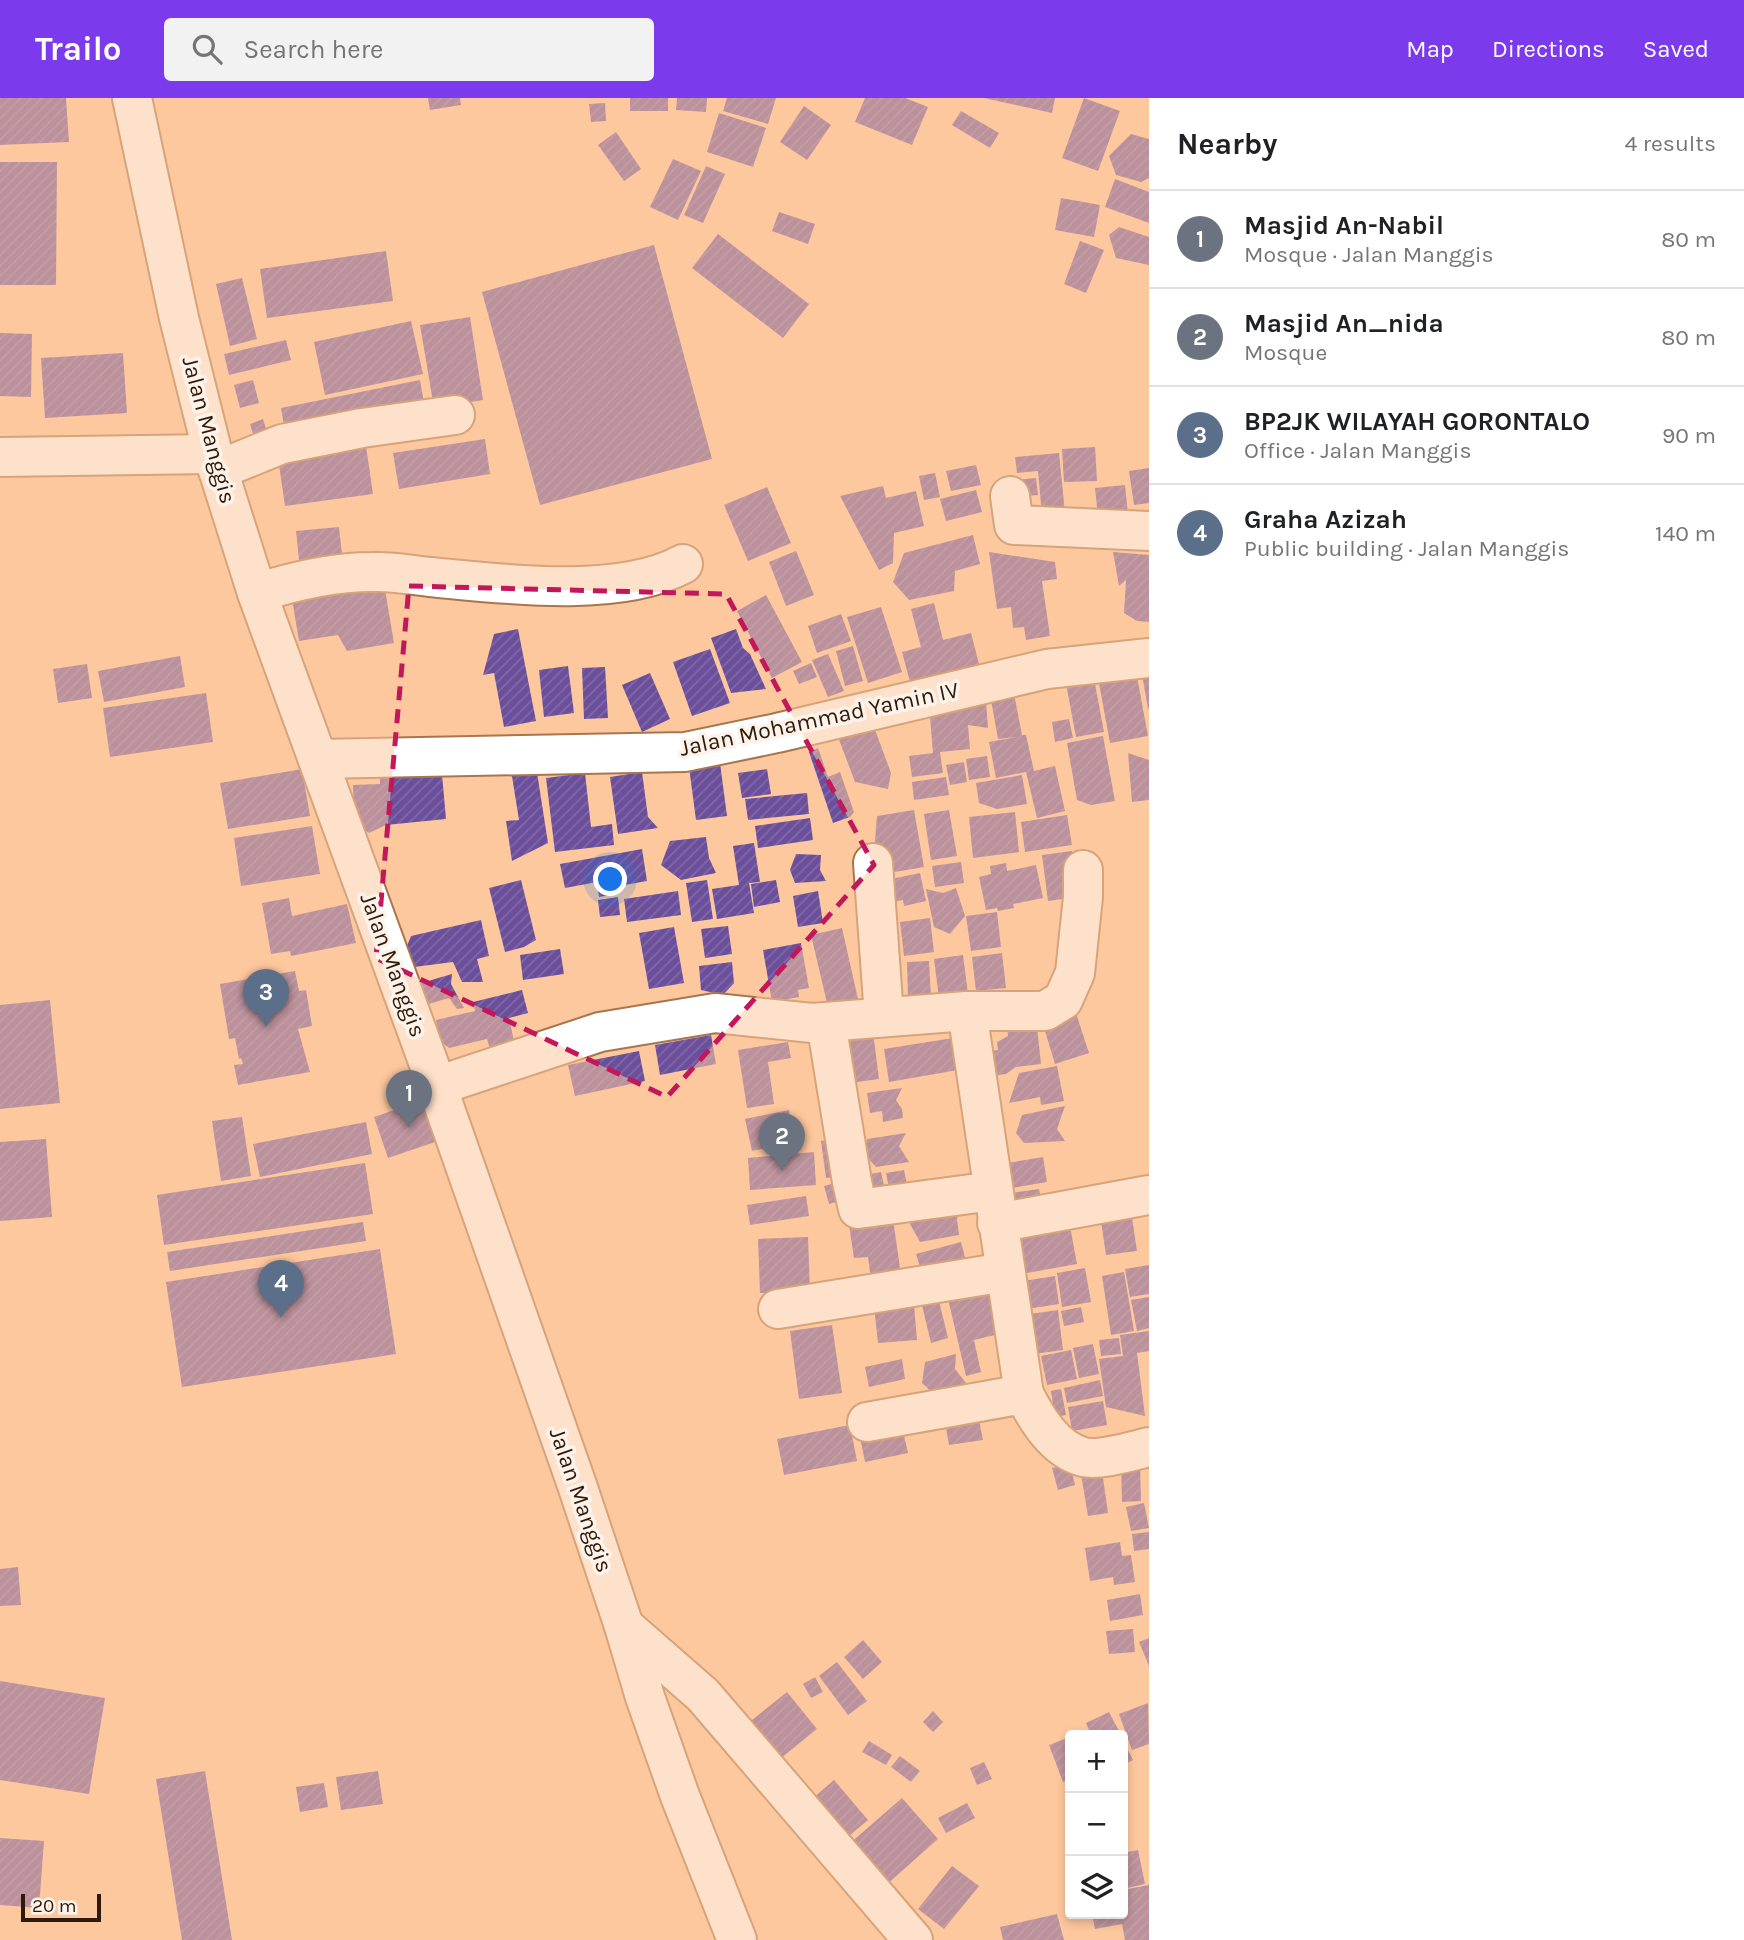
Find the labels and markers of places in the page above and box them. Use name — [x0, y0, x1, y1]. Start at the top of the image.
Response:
pin: 3 — [243, 969, 289, 1027]
pin: 1 — [386, 1070, 432, 1128]
pin: 2 — [759, 1113, 805, 1171]
pin: 4 — [258, 1260, 304, 1318]

